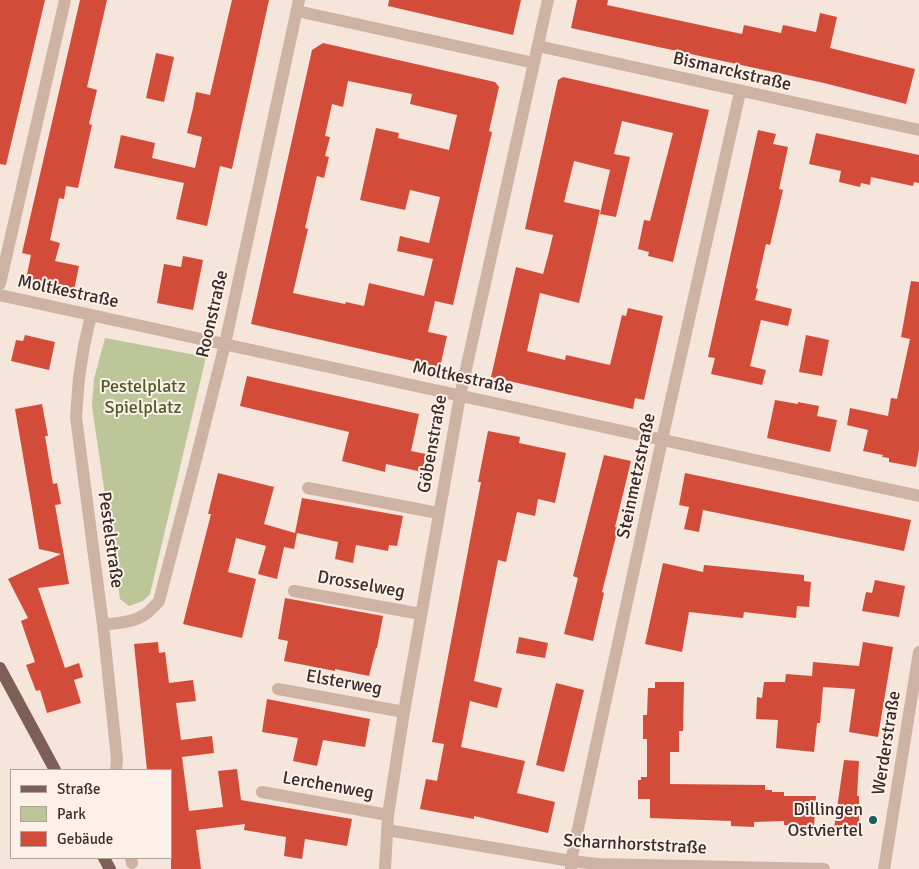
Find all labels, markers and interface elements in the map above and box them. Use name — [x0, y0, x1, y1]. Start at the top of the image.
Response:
street label: Bismarckstraße — [671, 48, 793, 96]
street label: Roonstraße — [192, 268, 234, 360]
street label: Moltkestraße — [15, 271, 121, 313]
street label: Moltkestraße — [410, 357, 516, 399]
park label: Pestelplatz Spielplatz — [100, 376, 186, 418]
street label: Göbenstraße — [414, 393, 452, 495]
street label: Steinmetzstraße — [613, 411, 661, 541]
street label: Pestelstraße — [93, 490, 127, 590]
street label: Drosselweg — [316, 567, 406, 603]
street label: Elsterweg — [304, 666, 384, 700]
street label: Werderstraße — [868, 689, 906, 797]
street label: Lerchenweg — [281, 767, 375, 805]
legend — [10, 769, 172, 859]
text: Straße — [57, 780, 101, 798]
place label: Dillingen Ostviertel — [788, 799, 863, 842]
text: Park — [57, 805, 86, 823]
marker: Dillingen Ostviertel — [867, 814, 879, 826]
text: Gebäude — [57, 830, 113, 848]
street label: Scharnhorststraße — [563, 830, 707, 860]

